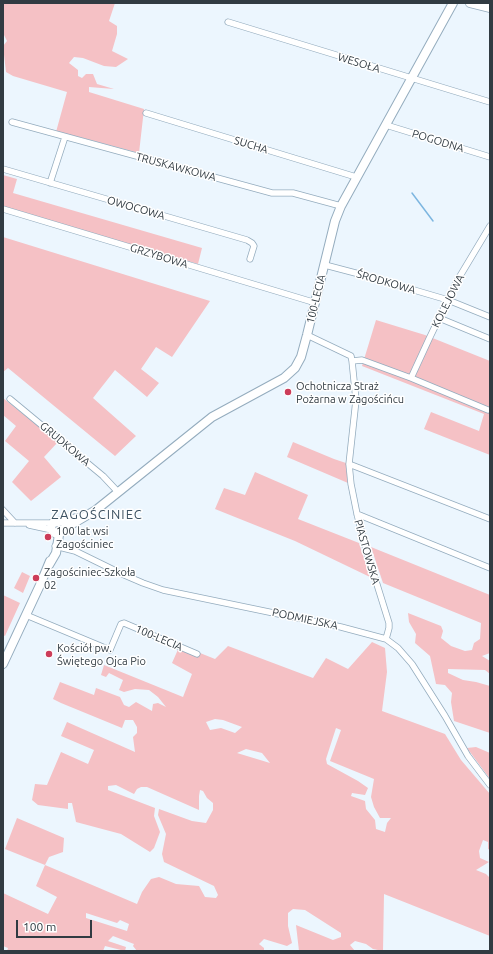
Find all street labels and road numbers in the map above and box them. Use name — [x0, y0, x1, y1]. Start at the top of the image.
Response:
street label: WESOŁA — [336, 50, 382, 76]
street label: POGODNA — [410, 127, 466, 155]
street label: SUCHA — [232, 134, 270, 156]
street label: TRUSKAWKOWA — [134, 150, 218, 184]
street label: OWOCOWA — [106, 193, 166, 223]
street label: GRZYBOWA — [128, 241, 190, 271]
street label: ŚRODKOWA — [355, 267, 417, 297]
street label: KOLEJOWA — [429, 272, 467, 330]
street label: 100-LECIA — [304, 273, 328, 325]
street label: GRUDKOWA — [37, 419, 93, 469]
street label: PIASTOWSKA — [351, 518, 383, 586]
street label: PODMIEJSKA — [271, 606, 339, 632]
street label: 100-LECIA — [133, 622, 185, 654]

